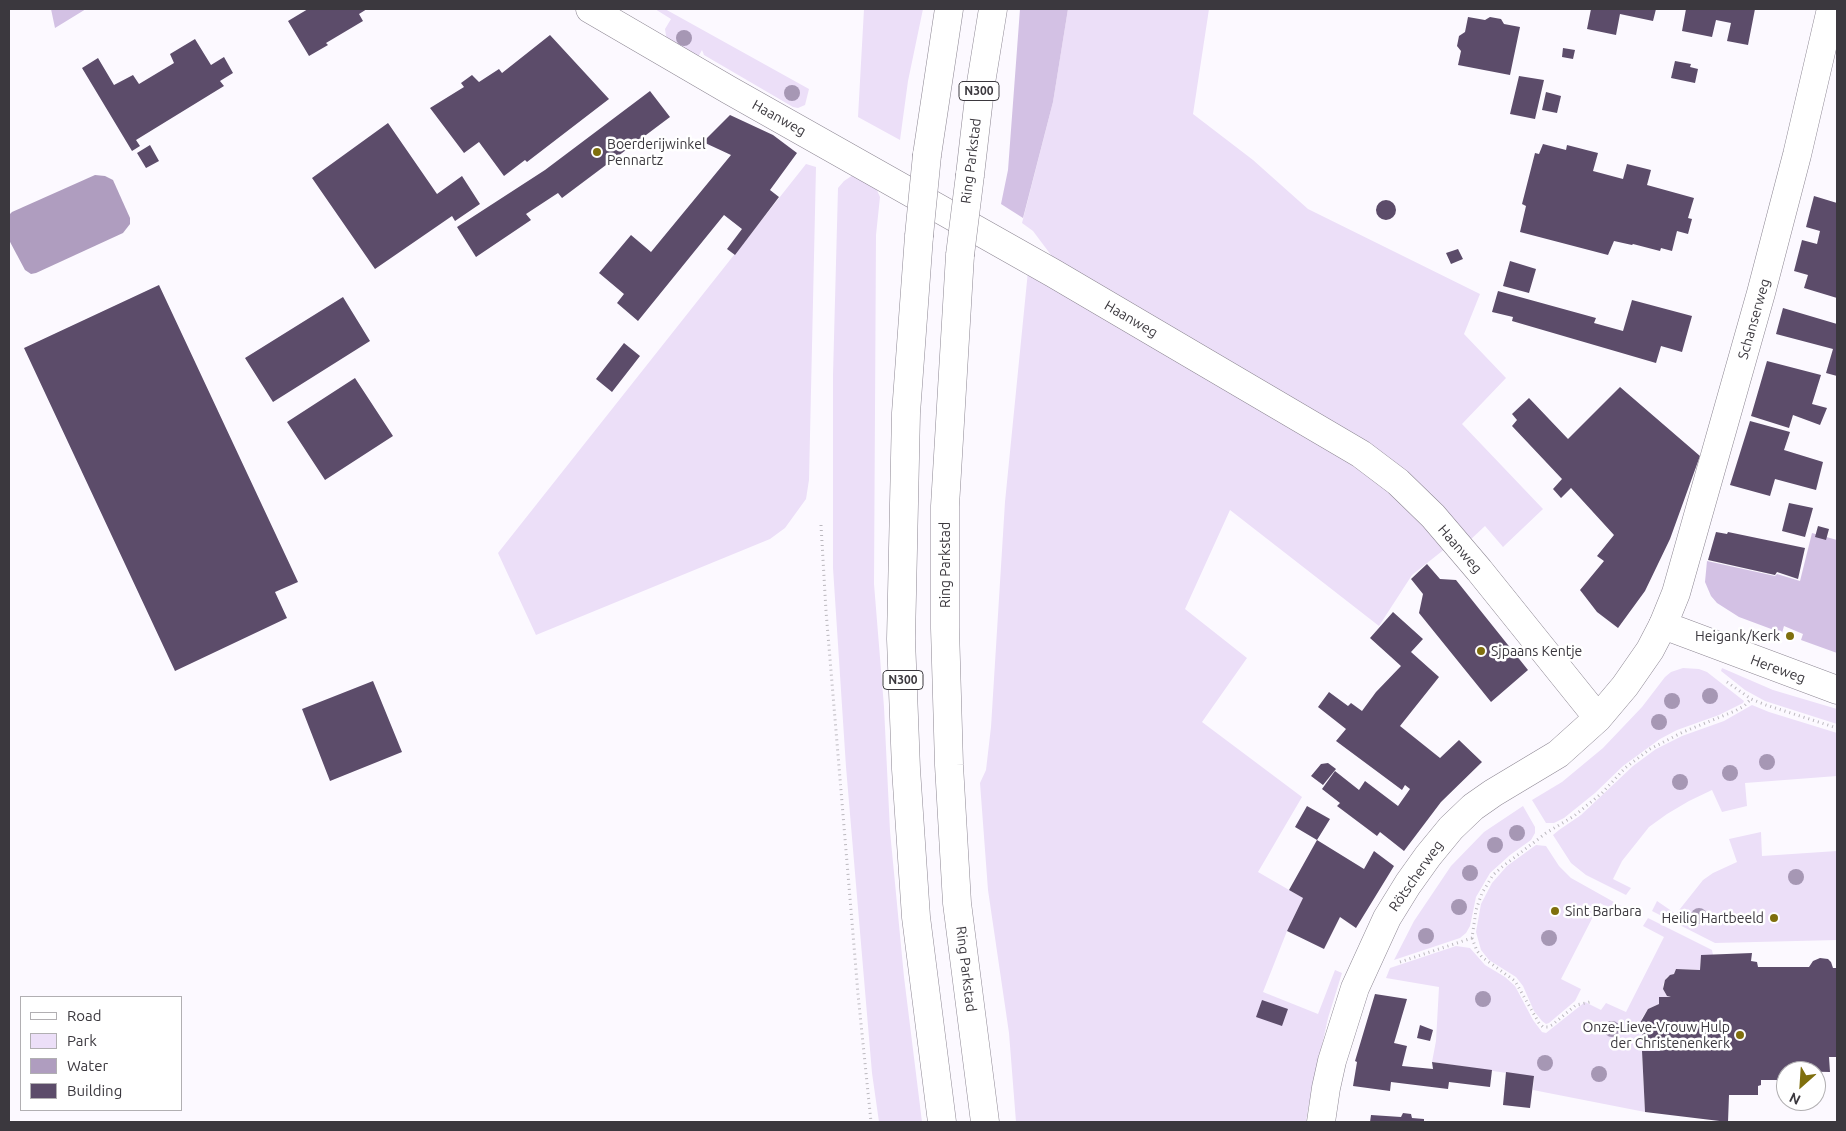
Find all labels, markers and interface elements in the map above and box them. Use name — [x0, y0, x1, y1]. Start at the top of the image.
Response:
road number: N300 — [959, 82, 999, 100]
street label: Haanweg — [749, 96, 809, 140]
street label: Ring Parkstad — [957, 117, 985, 205]
place label: Boerderijwinkel Pennartz — [607, 136, 706, 168]
marker: Boerderijwinkel Pennartz — [591, 146, 603, 158]
street label: Schanserweg — [1734, 277, 1774, 361]
street label: Haanweg — [1101, 297, 1161, 341]
street label: Haanweg — [1434, 521, 1486, 577]
street label: Ring Parkstad — [937, 522, 953, 608]
place label: Heigank/Kerk — [1695, 628, 1780, 644]
marker: Heigank/Kerk — [1784, 630, 1796, 642]
place label: Sjpaans Kentje — [1491, 643, 1582, 659]
marker: Sjpaans Kentje — [1475, 645, 1487, 657]
street label: Hereweg — [1748, 651, 1808, 687]
road number: N300 — [883, 670, 923, 690]
street label: Rötscherweg — [1385, 837, 1447, 915]
place label: Sint Barbara — [1565, 903, 1642, 919]
marker: Sint Barbara — [1549, 905, 1561, 917]
place label: Heilig Hartbeeld — [1662, 910, 1764, 926]
marker: Heilig Hartbeeld — [1768, 912, 1780, 924]
street label: Ring Parkstad — [952, 925, 980, 1013]
legend — [20, 996, 182, 1111]
text: Road — [67, 1007, 102, 1024]
place label: Onze-Lieve-Vrouw Hulp der Christenenkerk — [1582, 1019, 1730, 1052]
marker: Onze-Lieve-Vrouw Hulp der Christenenkerk — [1734, 1029, 1746, 1041]
text: Park — [67, 1032, 97, 1049]
text: Water — [67, 1057, 108, 1074]
north arrow — [1776, 1061, 1826, 1111]
text: Building — [67, 1082, 122, 1099]
text: N — [1787, 1089, 1803, 1108]

